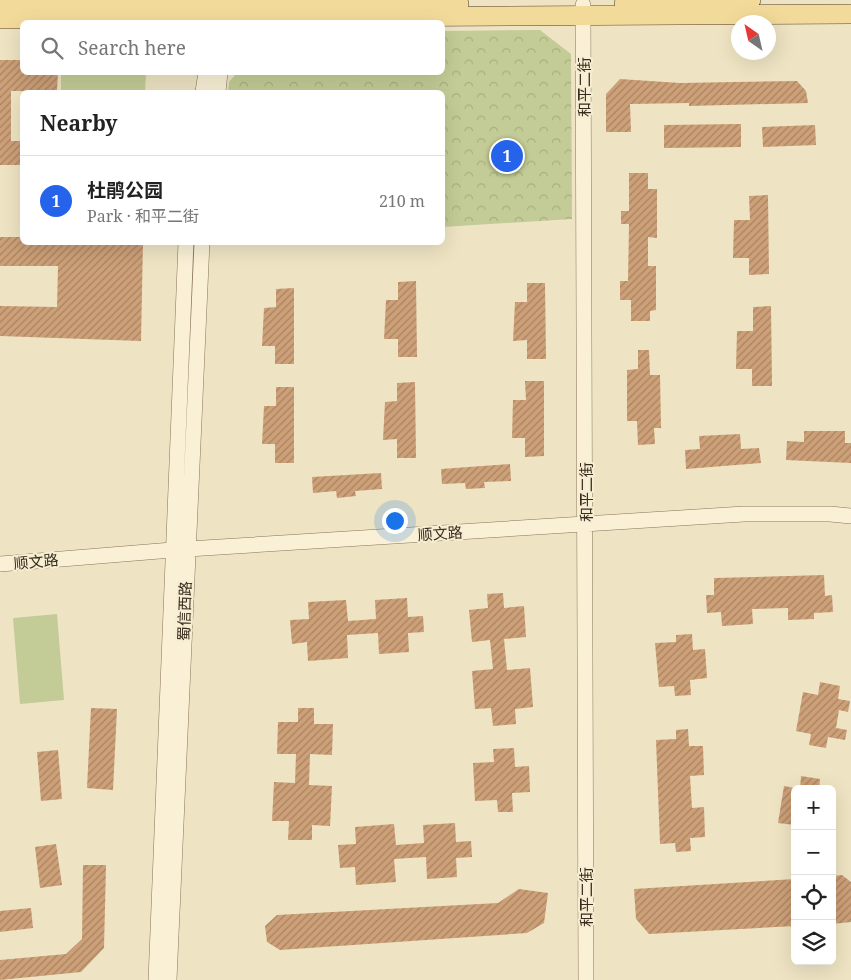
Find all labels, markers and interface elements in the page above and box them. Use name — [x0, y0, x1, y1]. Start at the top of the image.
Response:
north arrow — [731, 15, 776, 60]
search box — [20, 20, 445, 75]
icon: search — [38, 34, 66, 62]
text: Search here — [78, 35, 186, 61]
street label: 和平二街 — [574, 57, 594, 117]
text: Nearby — [40, 109, 118, 137]
pin: 1 — [491, 137, 523, 175]
text: 杜鹃公园 — [87, 177, 163, 203]
text: 1 — [51, 190, 61, 212]
text: 210 m — [379, 190, 425, 212]
text: Park · 和平二街 — [87, 205, 199, 227]
street label: 和平二街 — [576, 462, 596, 522]
your location — [382, 508, 408, 534]
street label: 顺文路 — [417, 521, 463, 545]
street label: 顺文路 — [13, 549, 59, 573]
street label: 蜀信西路 — [173, 581, 195, 641]
map controls — [791, 785, 836, 965]
button: + — [791, 785, 836, 830]
button: − — [791, 830, 836, 875]
street label: 和平二街 — [576, 867, 596, 927]
button: locate — [791, 875, 836, 920]
button: layers — [791, 920, 836, 965]

